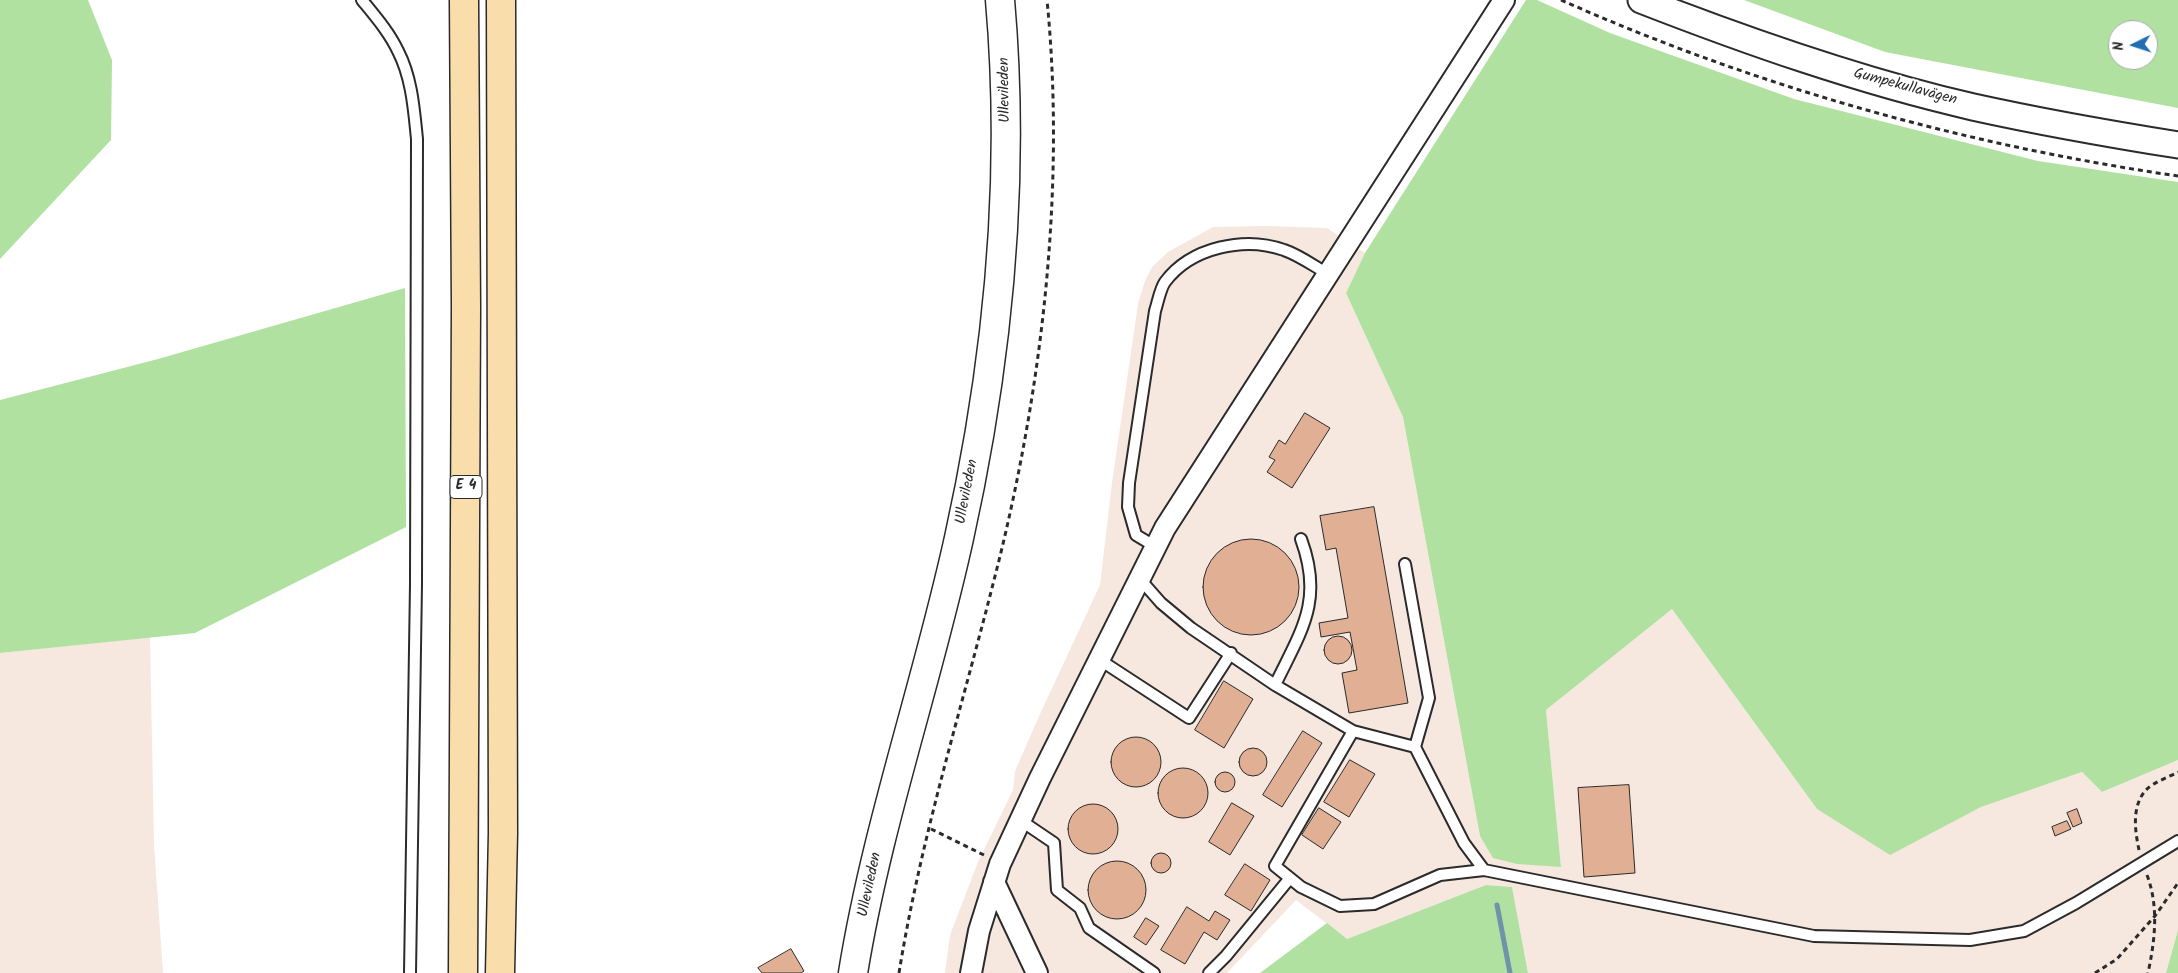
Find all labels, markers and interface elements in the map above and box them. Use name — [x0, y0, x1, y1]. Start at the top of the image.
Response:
north arrow — [2108, 20, 2158, 70]
text: N — [2108, 41, 2130, 51]
street label: Ullevileden — [996, 57, 1016, 123]
street label: Gumpekullavägen — [1851, 66, 1959, 110]
street label: Ullevileden — [953, 458, 983, 526]
road number: E 4 — [450, 476, 482, 498]
street label: Ullevileden — [855, 851, 887, 919]

